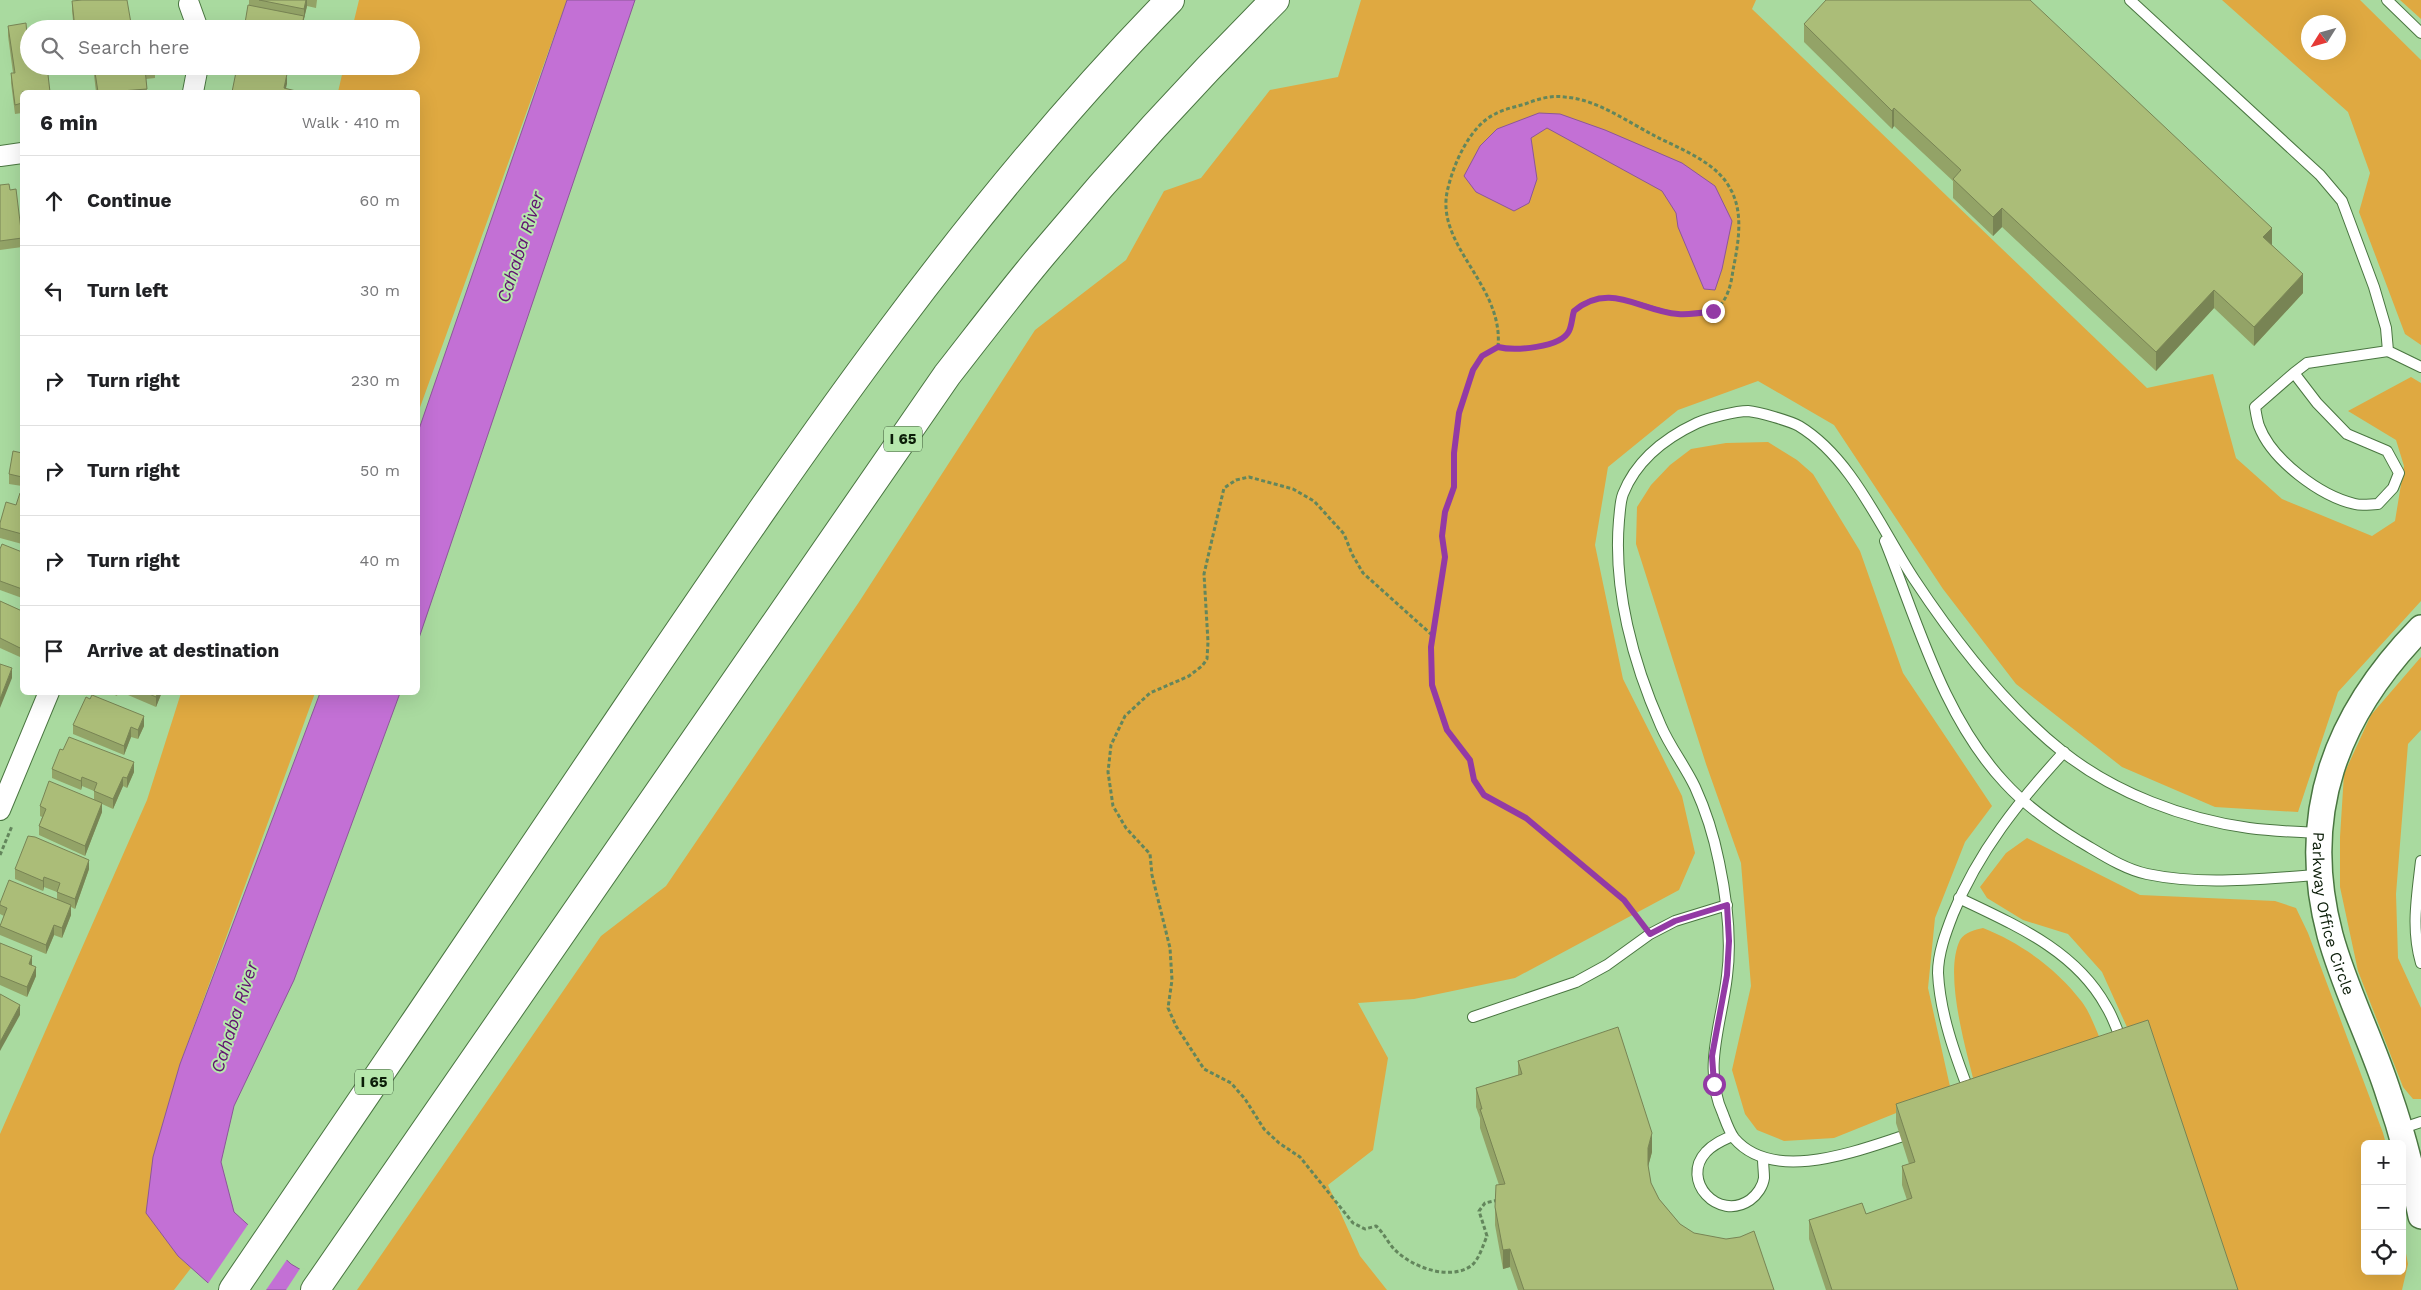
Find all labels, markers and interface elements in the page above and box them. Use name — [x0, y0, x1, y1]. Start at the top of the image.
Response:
north arrow — [2301, 15, 2346, 60]
search box — [20, 20, 420, 75]
icon: search — [38, 34, 66, 62]
text: Search here — [78, 36, 189, 59]
text: 6 min — [40, 110, 98, 135]
text: Walk · 410 m — [302, 113, 400, 132]
icon: ahead — [40, 187, 68, 215]
water label: Cahaba River — [492, 188, 548, 305]
text: Continue — [87, 189, 171, 212]
text: 60 m — [360, 191, 400, 210]
icon: left — [40, 277, 68, 305]
text: Turn left — [87, 279, 168, 302]
text: 30 m — [360, 281, 400, 300]
route end — [1702, 300, 1725, 323]
icon: right — [40, 367, 68, 395]
text: Turn right — [87, 369, 180, 392]
text: 230 m — [351, 371, 400, 390]
road number: I 65 — [884, 426, 922, 452]
icon: right — [40, 457, 68, 485]
text: Turn right — [87, 459, 180, 482]
text: 50 m — [360, 461, 400, 480]
icon: right — [40, 547, 68, 575]
text: Turn right — [87, 549, 180, 572]
text: 40 m — [360, 551, 400, 570]
icon: arrive — [40, 637, 68, 665]
text: Arrive at destination — [87, 639, 279, 662]
street label: Parkway Office Circle — [2309, 831, 2359, 998]
water label: Cahaba River — [206, 958, 262, 1075]
road number: I 65 — [355, 1070, 393, 1094]
route start — [1703, 1073, 1726, 1096]
map controls — [2361, 1140, 2406, 1275]
button: + — [2361, 1140, 2406, 1185]
button: − — [2361, 1185, 2406, 1230]
button: locate — [2361, 1230, 2406, 1275]

